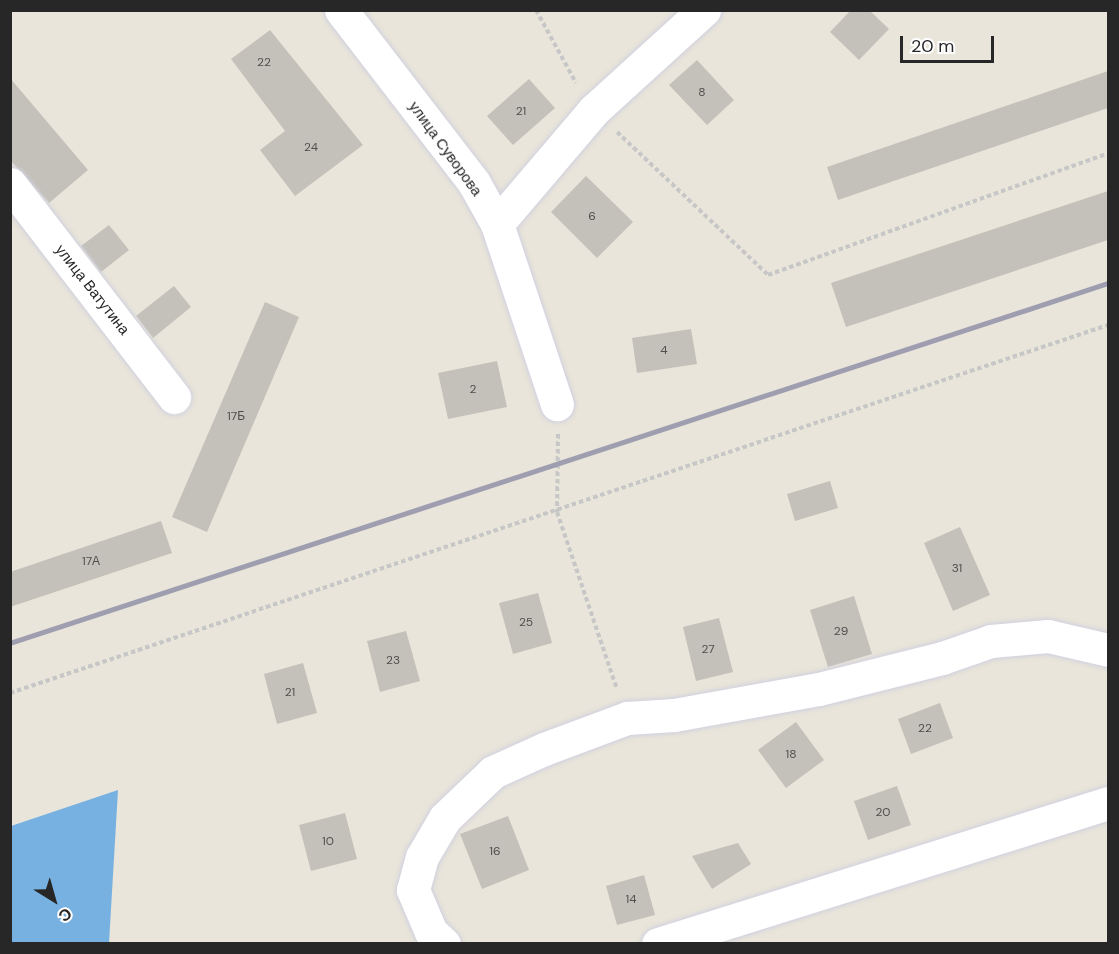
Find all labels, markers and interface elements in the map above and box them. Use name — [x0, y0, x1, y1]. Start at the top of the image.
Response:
scale bar — [903, 24, 998, 62]
text: 20 m — [911, 34, 954, 58]
house number: 22 — [257, 56, 271, 70]
house number: 8 — [698, 86, 706, 100]
street label: улица Суворова — [405, 98, 485, 200]
house number: 21 — [516, 105, 526, 119]
house number: 24 — [304, 141, 318, 155]
house number: 6 — [588, 210, 596, 224]
street label: улица Ватутина — [51, 241, 133, 339]
house number: 4 — [660, 344, 668, 358]
house number: 2 — [470, 383, 476, 397]
house number: 17Б — [227, 410, 245, 424]
house number: 17А — [82, 555, 100, 569]
house number: 31 — [952, 562, 962, 576]
house number: 25 — [519, 616, 533, 630]
house number: 29 — [834, 625, 848, 639]
house number: 27 — [701, 643, 715, 657]
house number: 23 — [386, 654, 400, 668]
house number: 21 — [285, 686, 295, 700]
house number: 22 — [918, 722, 932, 736]
house number: 18 — [785, 748, 797, 762]
house number: 20 — [876, 806, 890, 820]
house number: 10 — [322, 835, 334, 849]
house number: 16 — [489, 845, 501, 859]
north arrow — [24, 870, 84, 930]
house number: 14 — [625, 893, 637, 907]
text: С — [54, 903, 76, 927]

